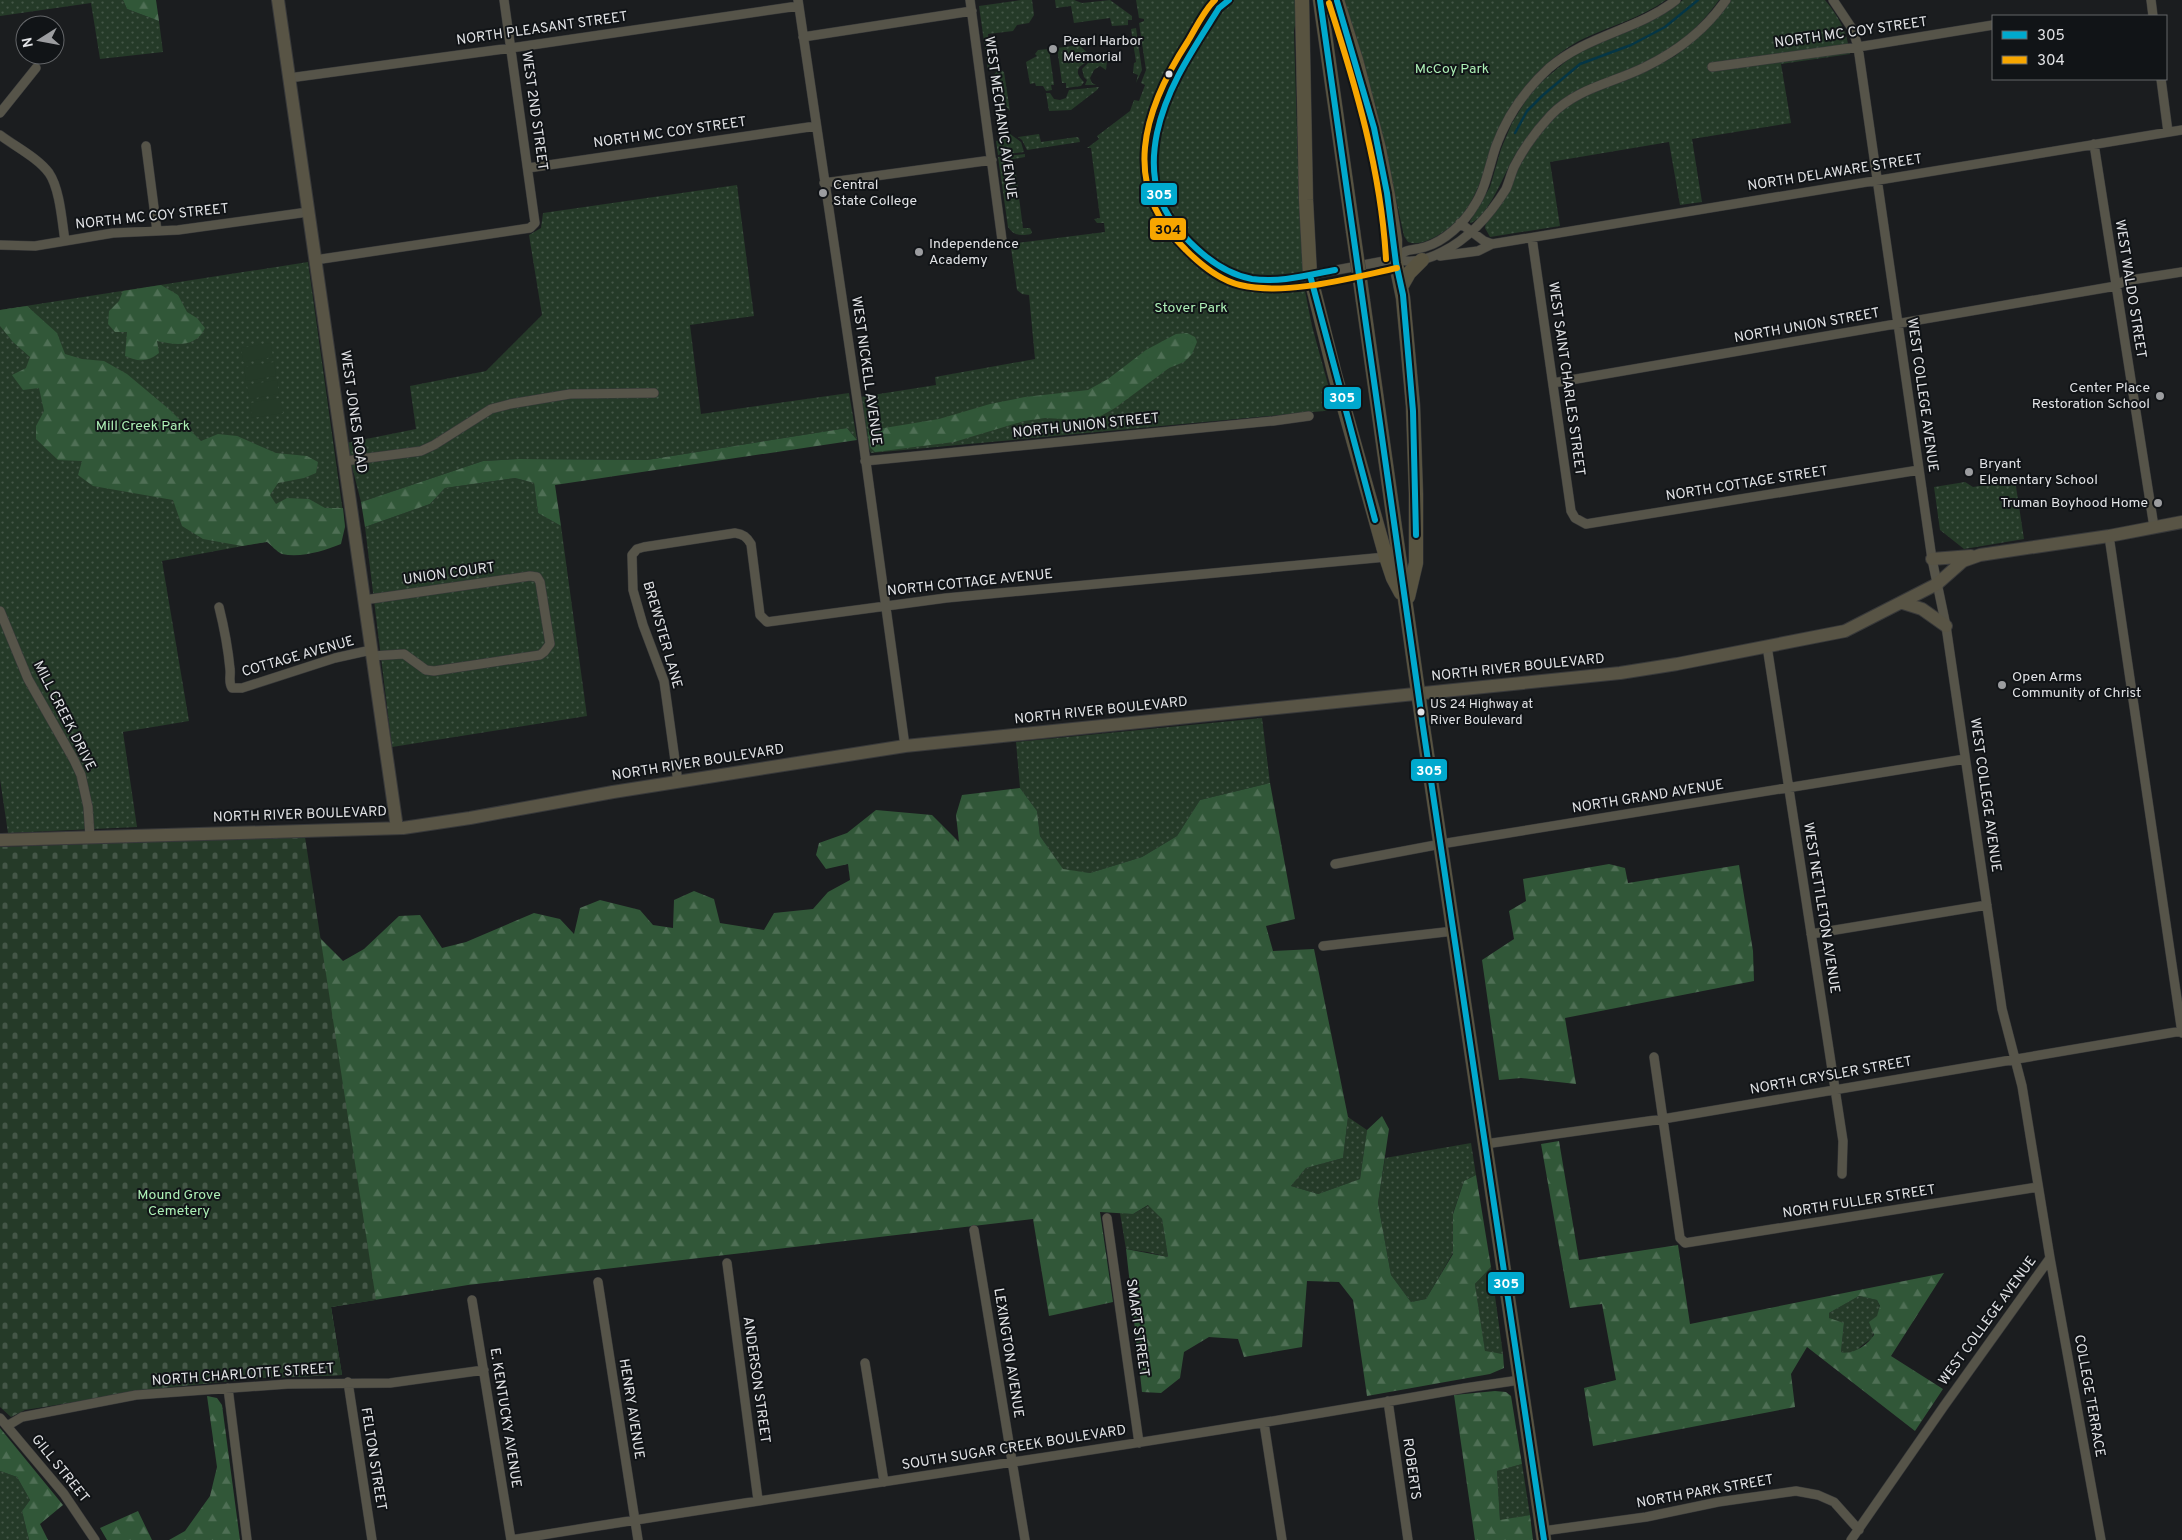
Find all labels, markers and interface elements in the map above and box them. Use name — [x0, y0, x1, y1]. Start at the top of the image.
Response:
street label: NORTH PLEASANT STREET — [455, 9, 629, 49]
street label: NORTH MC COY STREET — [1773, 14, 1929, 52]
north arrow — [15, 15, 65, 65]
legend — [1992, 15, 2167, 80]
text: 305 — [2037, 27, 2065, 46]
place label: Pearl Harbor Memorial — [1063, 33, 1143, 66]
street label: WEST MECHANIC AVENUE — [980, 35, 1020, 201]
text: N — [19, 36, 38, 49]
marker: Pearl Harbor Memorial — [1047, 43, 1059, 55]
street label: WEST 2ND STREET — [517, 50, 551, 172]
text: 304 — [2037, 52, 2065, 71]
park label: McCoy Park — [1415, 61, 1489, 78]
unlabelled marker — [1164, 69, 1174, 79]
street label: NORTH MC COY STREET — [592, 114, 748, 152]
street label: NORTH DELAWARE STREET — [1746, 151, 1924, 195]
place label: Central State College — [833, 177, 917, 210]
line badge: 305 — [1140, 182, 1178, 206]
marker: Central State College — [817, 187, 829, 199]
text: 305 — [1146, 187, 1172, 204]
street label: NORTH MC COY STREET — [74, 200, 230, 234]
line badge: 304 — [1149, 217, 1187, 241]
street label: WEST WALDO STREET — [2111, 218, 2149, 360]
text: 304 — [1155, 222, 1181, 239]
place label: Independence Academy — [929, 236, 1019, 269]
marker: Independence Academy — [913, 246, 925, 258]
street label: WEST SAINT CHARLES STREET — [1544, 281, 1588, 477]
street label: WEST NICKELL AVENUE — [847, 295, 885, 447]
park label: Stover Park — [1154, 300, 1228, 317]
street label: NORTH UNION STREET — [1733, 305, 1881, 347]
street label: WEST COLLEGE AVENUE — [1903, 317, 1941, 473]
street label: WEST JONES ROAD — [336, 349, 370, 475]
place label: Center Place Restoration School — [2032, 380, 2150, 413]
line badge: 305 — [1323, 386, 1362, 410]
text: 305 — [1329, 390, 1355, 407]
marker: Center Place Restoration School — [2154, 390, 2166, 402]
street label: NORTH UNION STREET — [1012, 410, 1160, 442]
park label: Mill Creek Park — [96, 418, 190, 435]
place label: Bryant Elementary School — [1979, 456, 2098, 489]
street label: NORTH COTTAGE STREET — [1665, 463, 1829, 505]
marker: Bryant Elementary School — [1963, 466, 1975, 478]
place label: Truman Boyhood Home — [2000, 495, 2148, 512]
marker: Truman Boyhood Home — [2152, 497, 2164, 509]
street label: UNION COURT — [402, 559, 496, 589]
street label: NORTH COTTAGE AVENUE — [886, 566, 1054, 600]
street label: BREWSTER LANE — [639, 579, 685, 691]
street label: COTTAGE AVENUE — [240, 633, 356, 681]
street label: NORTH RIVER BOULEVARD — [1430, 650, 1606, 686]
street label: MILL CREEK DRIVE — [29, 658, 99, 774]
place label: Open Arms Community of Christ — [2012, 669, 2141, 702]
marker: Open Arms Community of Christ — [1996, 679, 2008, 691]
street label: NORTH RIVER BOULEVARD — [1013, 693, 1189, 729]
place label: US 24 Highway at River Boulevard — [1430, 697, 1533, 729]
marker: US 24 Highway at River Boulevard — [1416, 707, 1426, 717]
street label: WEST COLLEGE AVENUE — [1966, 717, 2004, 873]
street label: NORTH RIVER BOULEVARD — [611, 741, 785, 785]
line badge: 305 — [1410, 758, 1448, 782]
text: 305 — [1416, 763, 1442, 780]
street label: NORTH GRAND AVENUE — [1571, 777, 1725, 817]
street label: NORTH RIVER BOULEVARD — [213, 803, 387, 827]
street label: WEST NETTLETON AVENUE — [1799, 821, 1843, 995]
street label: NORTH CRYSLER STREET — [1749, 1053, 1913, 1099]
street label: NORTH FULLER STREET — [1781, 1182, 1937, 1222]
park label: Mound Grove Cemetery — [137, 1187, 221, 1220]
street label: WEST COLLEGE AVENUE — [1935, 1253, 2041, 1389]
line badge: 305 — [1487, 1271, 1525, 1295]
text: 305 — [1493, 1276, 1519, 1293]
street label: SMART STREET — [1122, 1278, 1152, 1378]
street label: LEXINGTON AVENUE — [989, 1287, 1027, 1419]
street label: ANDERSON STREET — [739, 1315, 773, 1445]
street label: COLLEGE TERRACE — [2070, 1333, 2108, 1459]
street label: E. KENTUCKY AVENUE — [486, 1347, 524, 1489]
street label: HENRY AVENUE — [615, 1358, 647, 1460]
street label: NORTH CHARLOTTE STREET — [151, 1360, 335, 1390]
street label: FELTON STREET — [356, 1406, 390, 1512]
street label: SOUTH SUGAR CREEK BOULEVARD — [901, 1422, 1127, 1474]
street label: GILL STREET — [27, 1432, 93, 1506]
street label: ROBERTS — [1398, 1437, 1424, 1501]
street label: NORTH PARK STREET — [1635, 1472, 1775, 1512]

